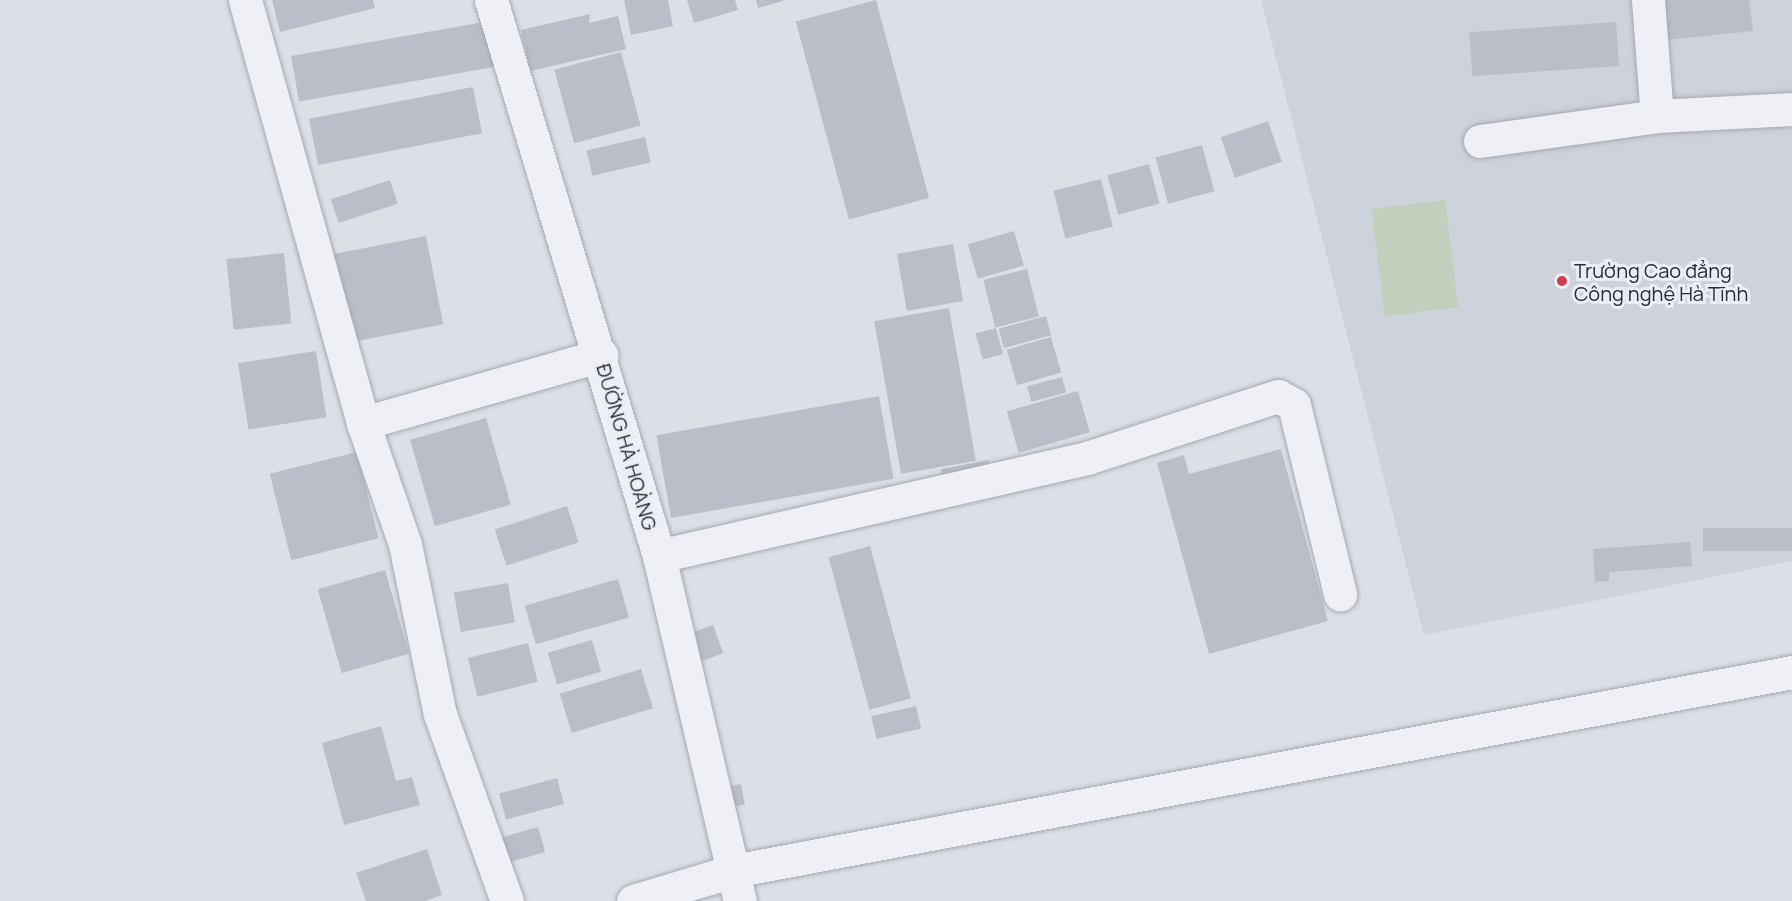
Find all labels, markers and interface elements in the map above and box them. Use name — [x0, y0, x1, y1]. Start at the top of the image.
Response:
place label: Trường Cao đẳng Công nghệ Hà Tĩnh — [1574, 258, 1748, 305]
marker: Trường Cao đẳng Công nghệ Hà Tĩnh — [1555, 274, 1569, 288]
street label: ĐƯỜNG HÀ HOÀNG — [592, 361, 662, 533]

